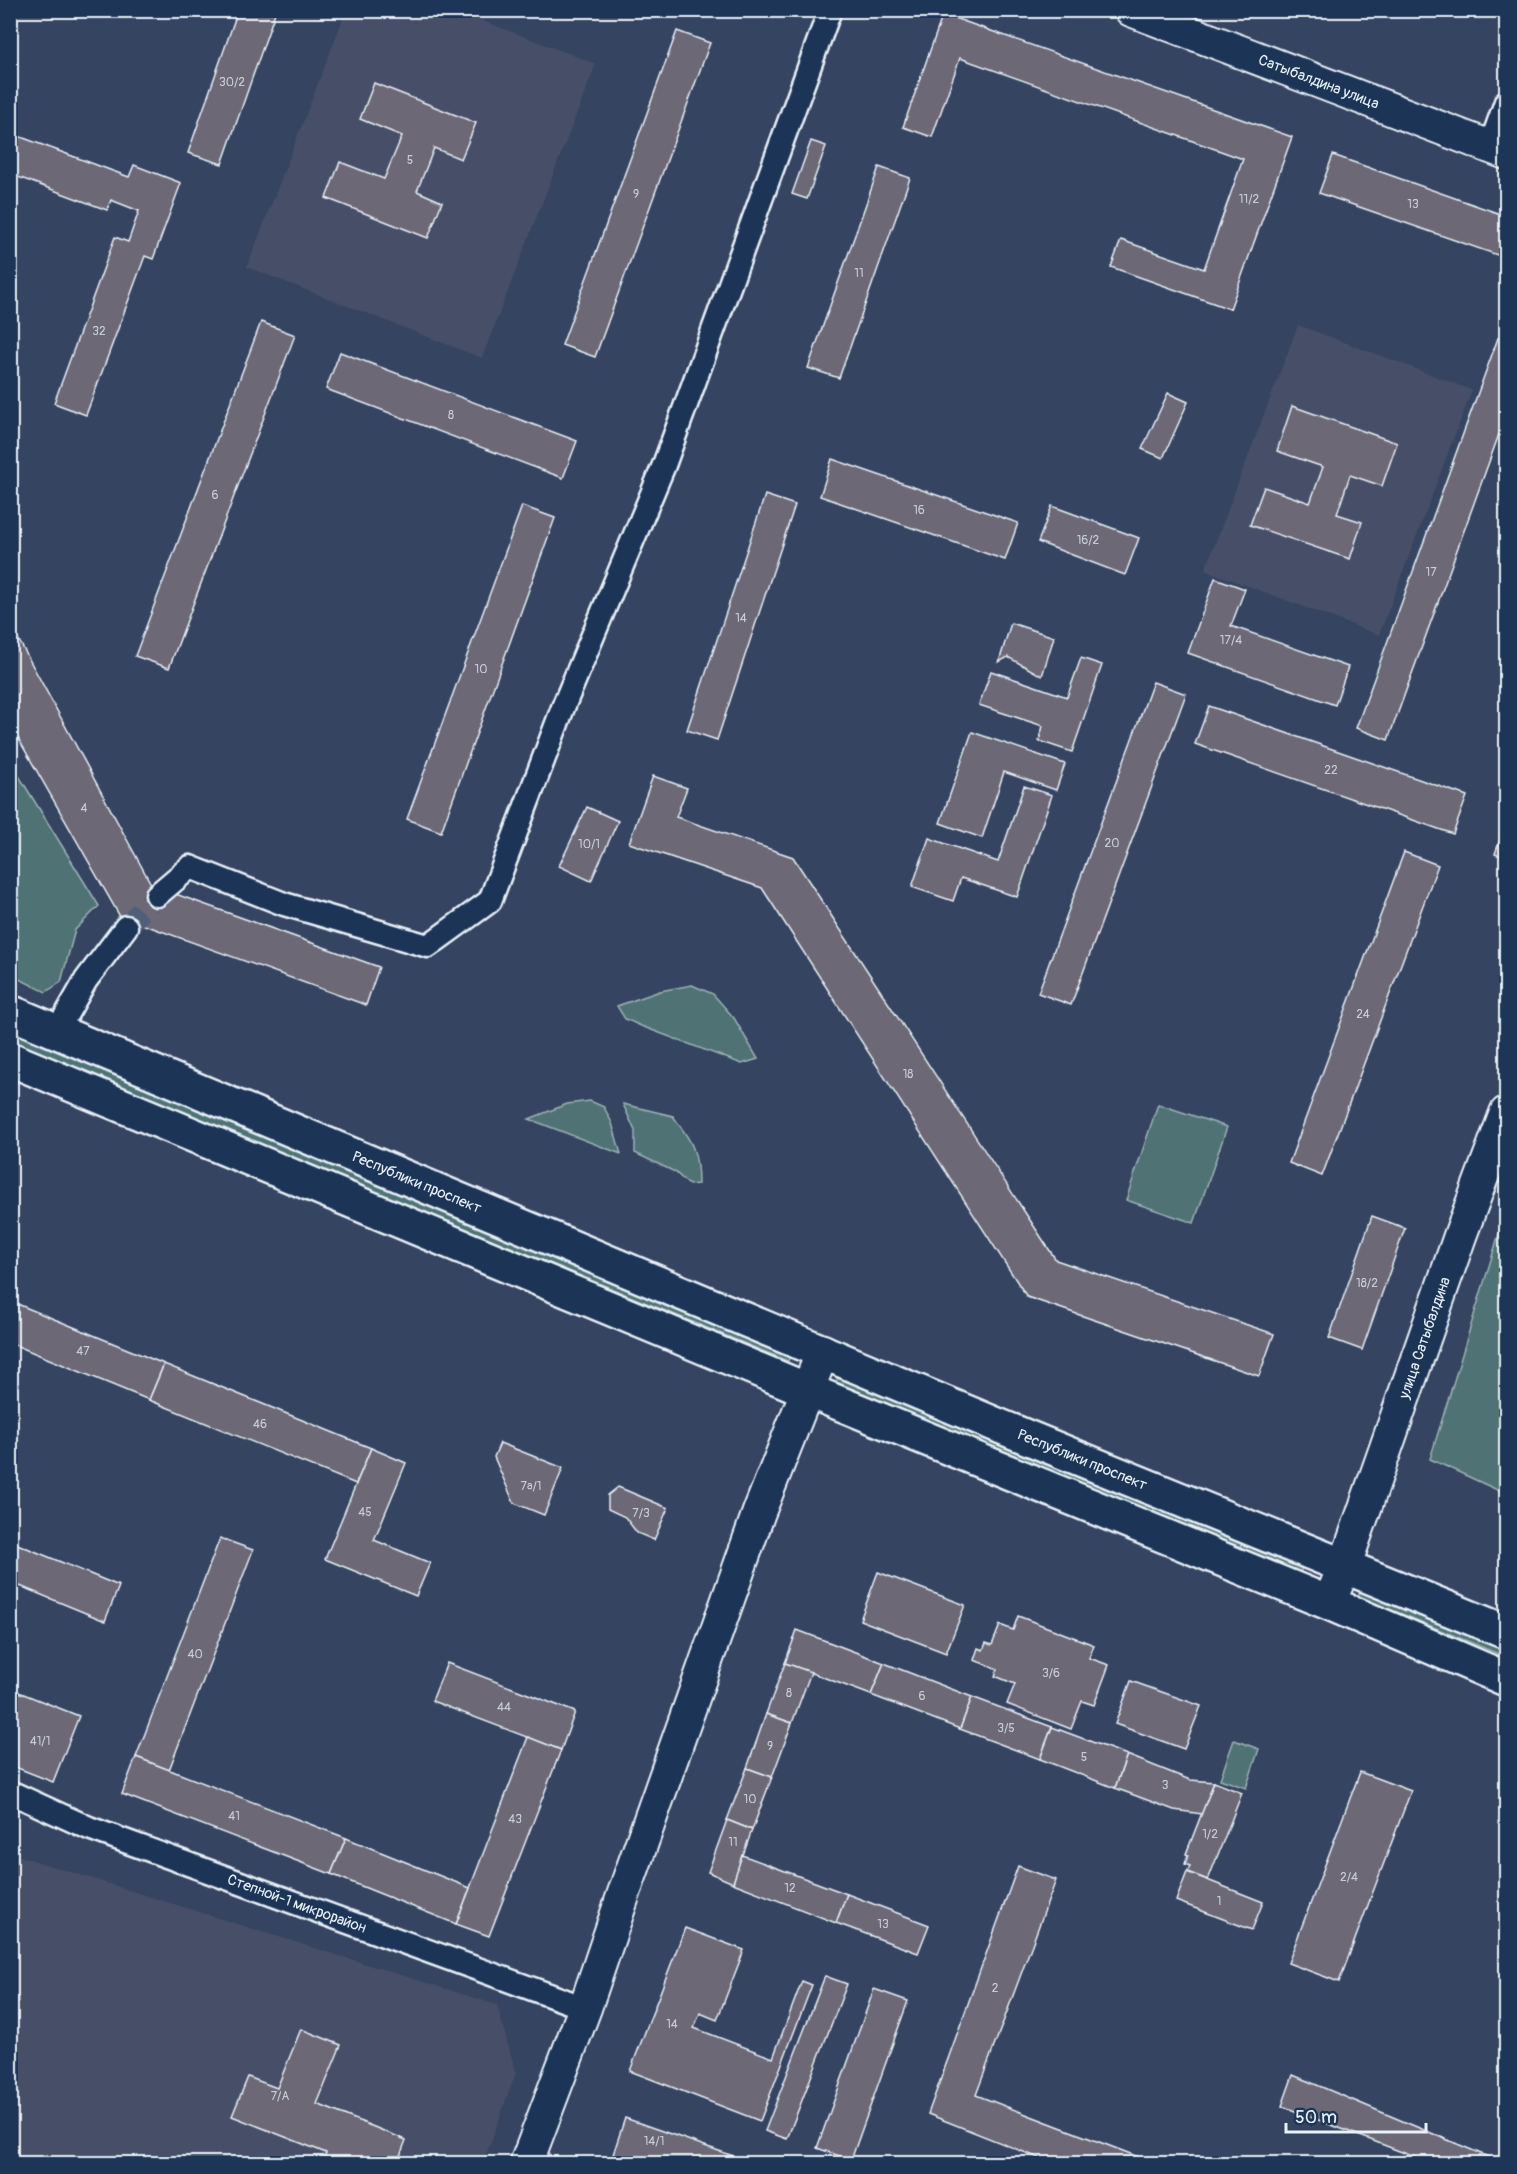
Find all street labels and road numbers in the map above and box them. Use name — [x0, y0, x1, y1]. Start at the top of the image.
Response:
street label: Сатыбалдина улица — [1256, 50, 1382, 114]
street label: Республики проспект — [349, 1147, 484, 1218]
street label: улица Сатыбалдина — [1395, 1274, 1455, 1402]
street label: Республики проспект — [1015, 1425, 1150, 1495]
street label: Степной-1 микрорайон — [225, 1870, 369, 1938]

